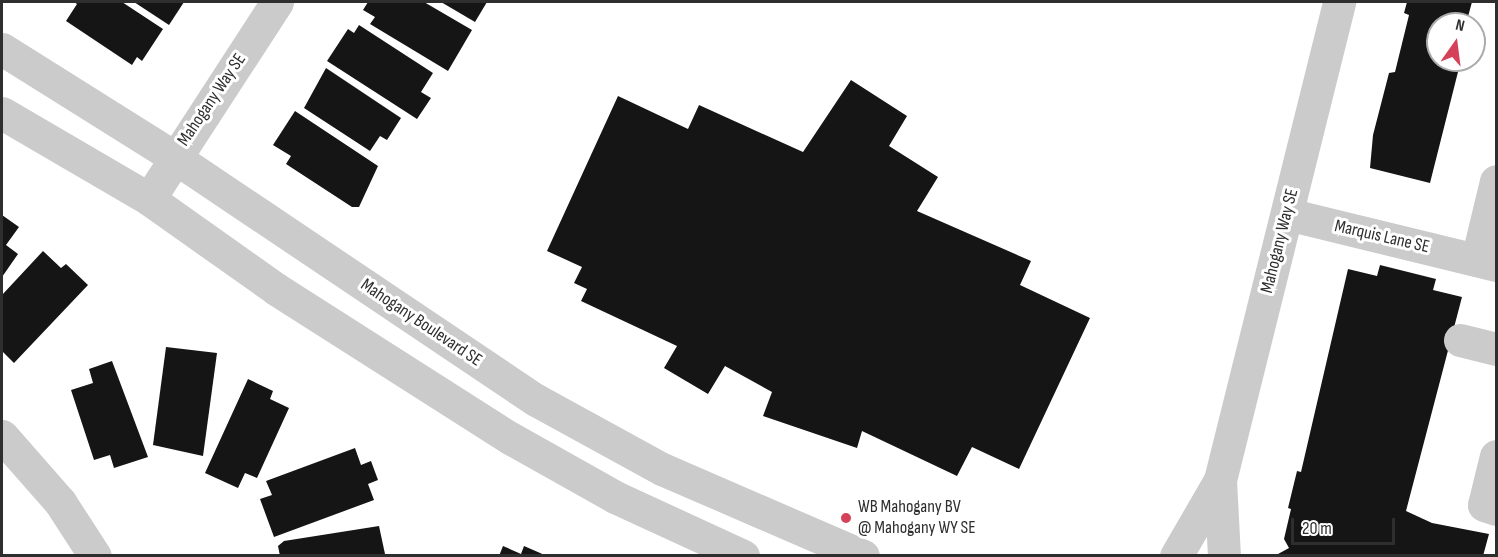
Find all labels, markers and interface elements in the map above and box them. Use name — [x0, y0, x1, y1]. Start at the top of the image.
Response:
north arrow — [1426, 12, 1486, 72]
text: N — [1454, 16, 1466, 36]
street label: Mahogany Way SE — [173, 50, 251, 150]
street label: Mahogany Way SE — [1257, 186, 1303, 296]
street label: Marquis Lane SE — [1332, 216, 1432, 258]
street label: Mahogany Boulevard SE — [356, 274, 486, 372]
place label: WB Mahogany BV @ Mahogany WY SE — [858, 497, 976, 540]
scale bar — [1294, 506, 1398, 544]
marker: WB Mahogany BV @ Mahogany WY SE — [839, 511, 853, 525]
text: 20 m — [1302, 518, 1332, 539]

